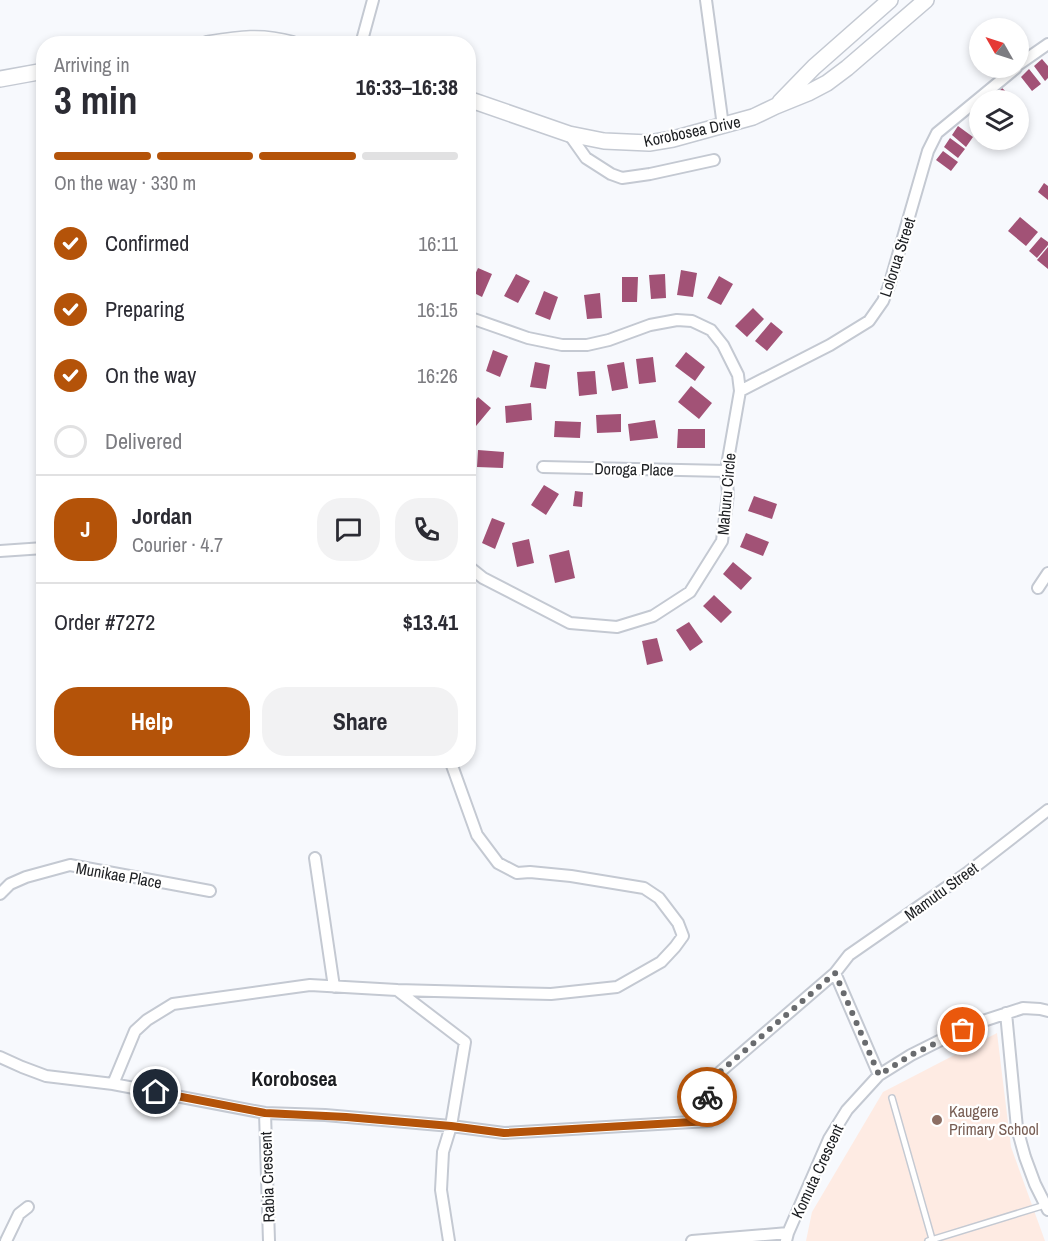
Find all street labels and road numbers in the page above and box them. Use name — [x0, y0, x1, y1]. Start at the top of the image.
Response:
street label: Korobosea Drive — [642, 110, 742, 152]
street label: Lolorua Street — [874, 214, 920, 300]
street label: Mahuru Circle — [711, 452, 741, 536]
street label: Doroga Place — [594, 457, 674, 481]
street label: Munikae Place — [74, 857, 164, 893]
street label: Mamutu Street — [900, 857, 983, 925]
street label: Komuta Crescent — [786, 1120, 849, 1222]
street label: Rabia Crescent — [254, 1131, 280, 1223]

